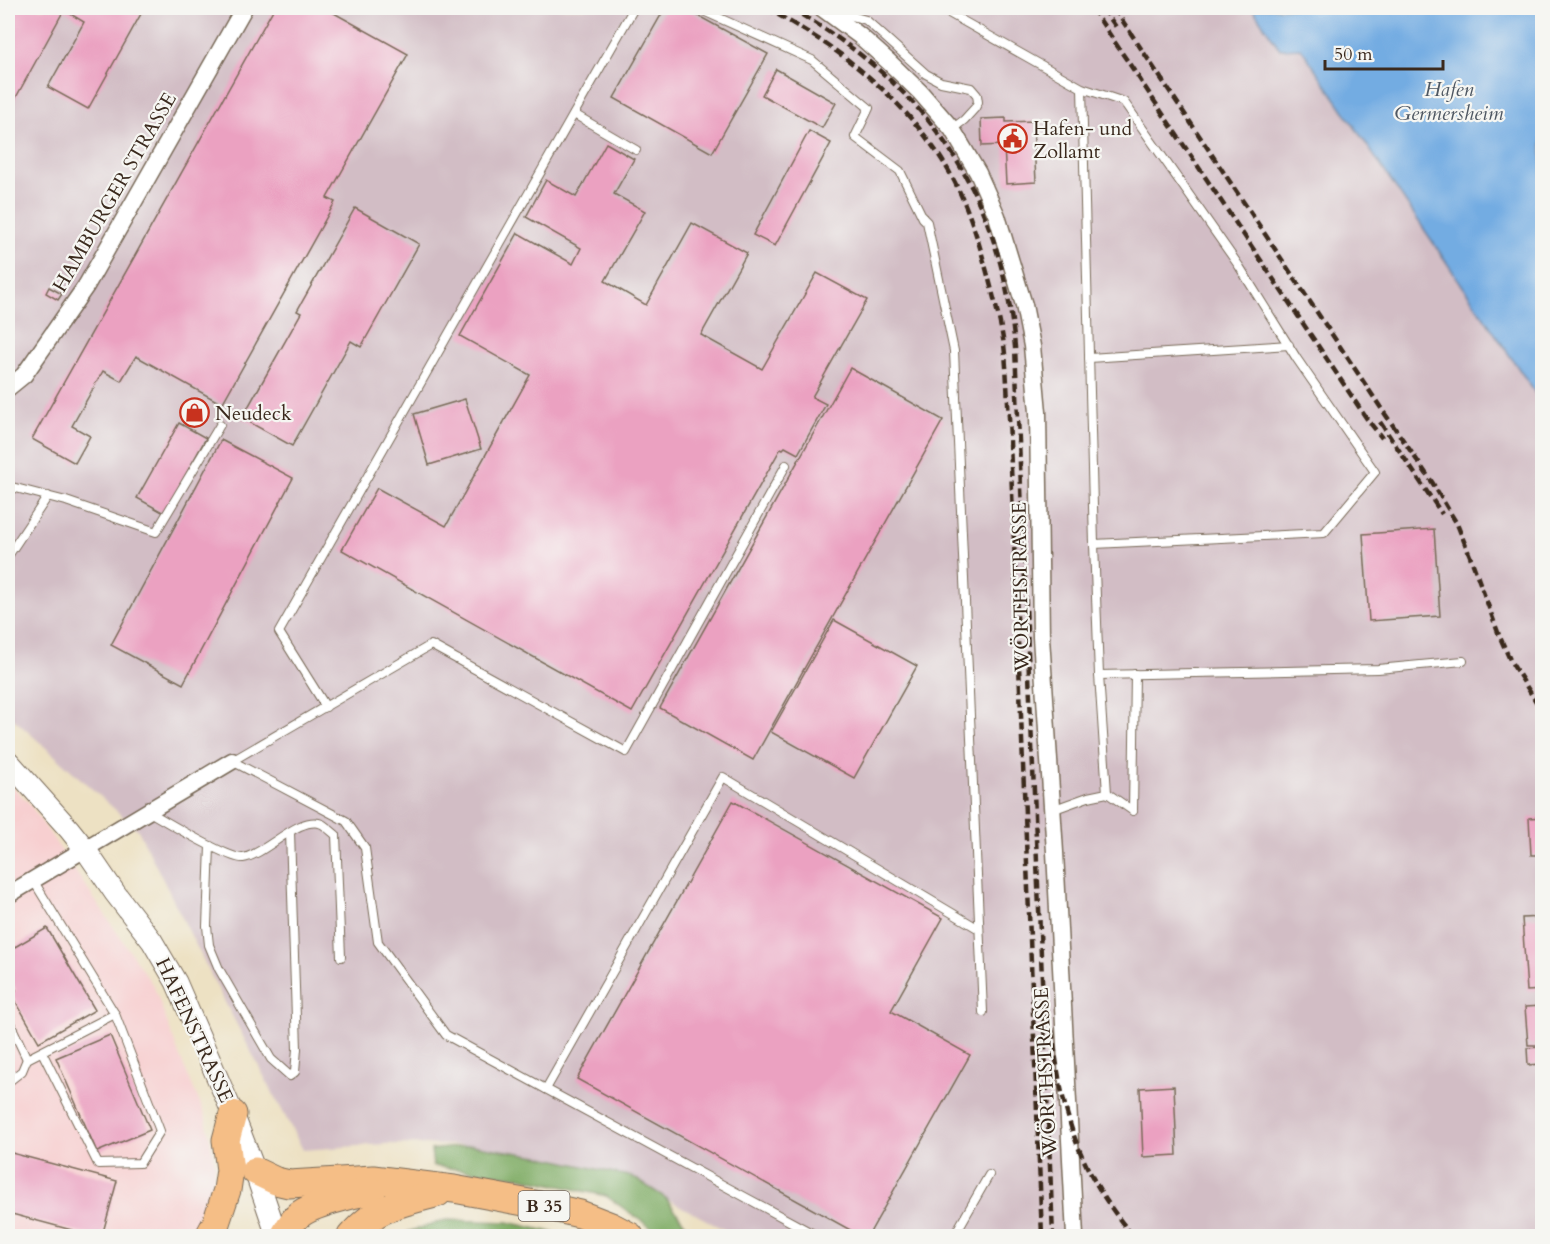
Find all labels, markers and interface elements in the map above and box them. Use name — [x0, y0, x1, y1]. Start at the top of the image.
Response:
scale bar — [1325, 33, 1444, 71]
text: 50 m — [1334, 42, 1373, 67]
water label: Hafen Germersheim — [1394, 75, 1504, 128]
street label: HAMBURGER STRASSE — [46, 88, 183, 297]
place label: Hafen- und Zollamt — [1033, 115, 1133, 165]
public building icon: Hafen- und Zollamt — [996, 123, 1028, 155]
shop icon: Neudeck — [178, 397, 210, 429]
place label: Neudeck — [215, 400, 292, 427]
street label: WÖRTHSTRASSE — [1006, 502, 1035, 673]
street label: HAFENSTRASSE — [149, 953, 240, 1107]
street label: WÖRTHSTRASSE — [1028, 986, 1063, 1158]
road number: B 35 — [518, 1191, 570, 1221]

